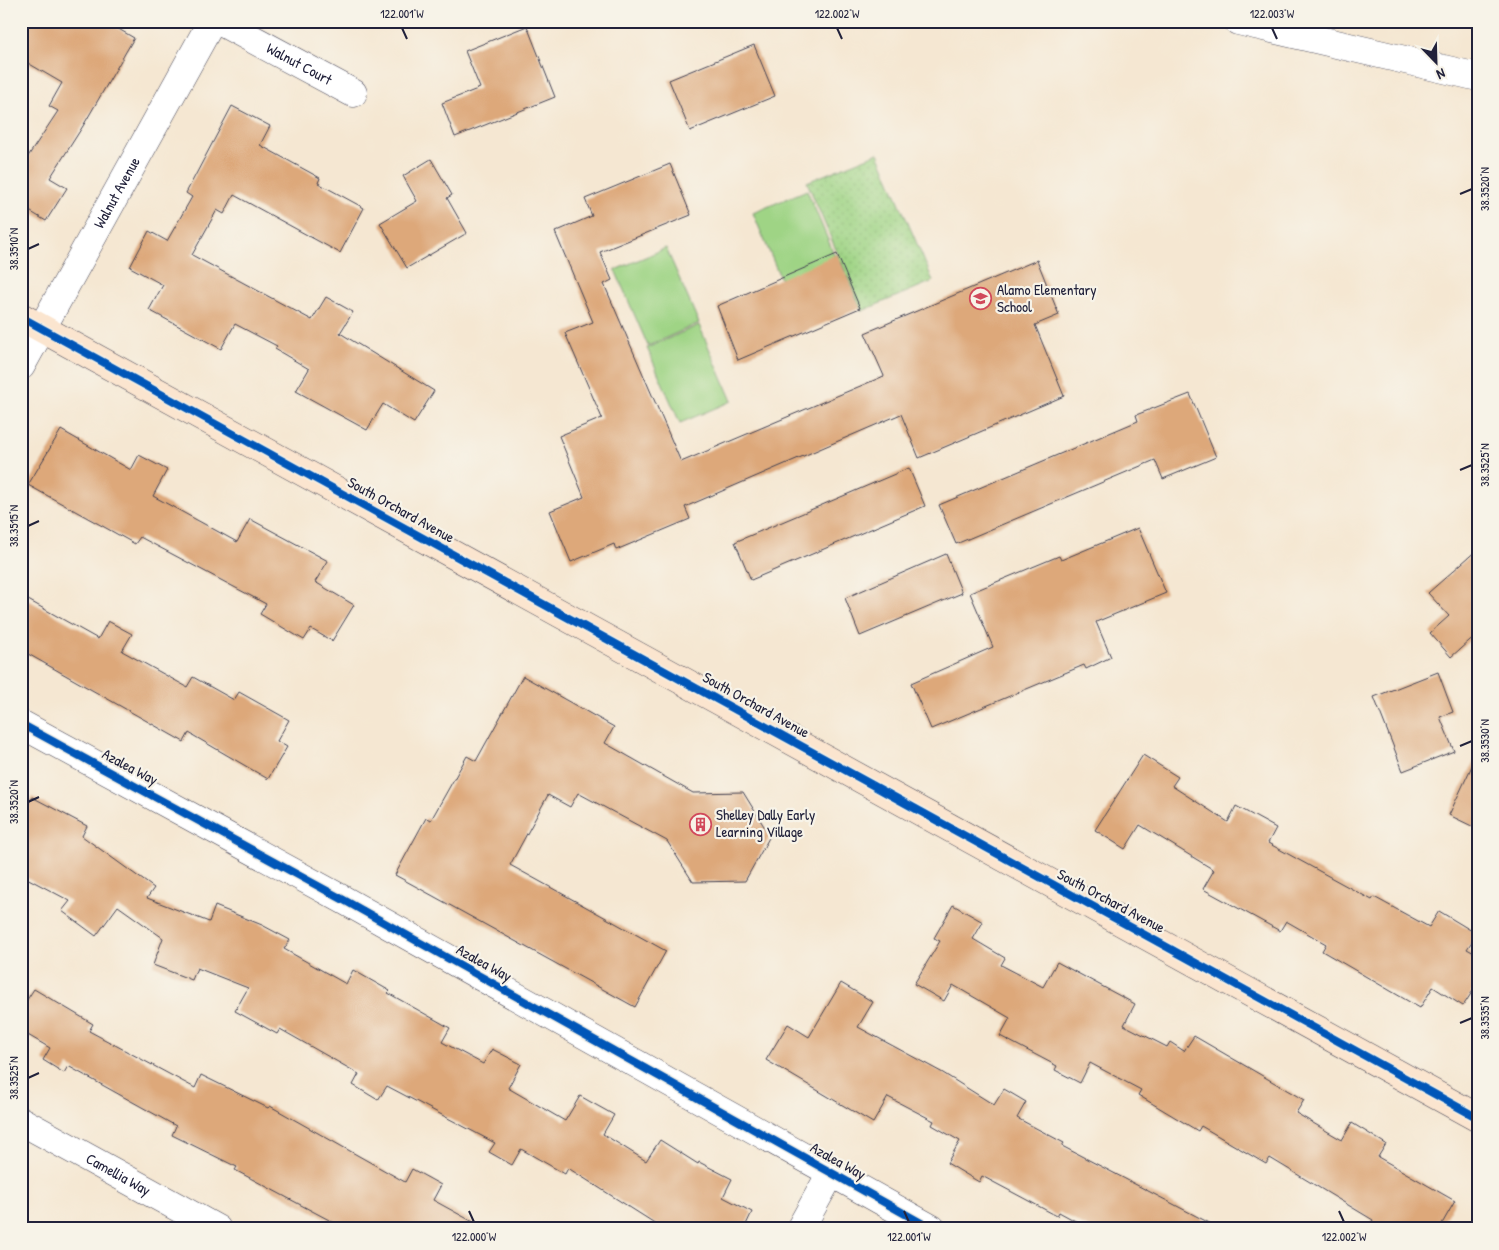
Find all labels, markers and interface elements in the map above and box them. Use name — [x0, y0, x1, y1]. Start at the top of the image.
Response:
text: 122.001°W — [380, 5, 424, 22]
text: 122.002°W — [815, 5, 860, 22]
text: 122.003°W — [1250, 5, 1295, 22]
street label: Walnut Court — [263, 37, 337, 90]
north arrow — [1412, 38, 1462, 88]
text: N — [1434, 64, 1448, 85]
street label: Walnut Avenue — [88, 153, 145, 232]
text: 38.3520°N — [1476, 167, 1493, 211]
text: 38.3510°N — [5, 228, 22, 270]
place label: Alamo Elementary School — [997, 279, 1097, 317]
school or university icon: Alamo Elementary School — [969, 287, 993, 311]
text: 38.3525°N — [1476, 443, 1493, 487]
street label: South Orchard Avenue — [344, 472, 458, 548]
text: 38.3515°N — [5, 505, 22, 547]
street label: South Orchard Avenue — [699, 667, 813, 743]
text: 38.3530°N — [1476, 719, 1493, 763]
street label: Azalea Way — [99, 743, 162, 790]
text: 38.3520°N — [5, 780, 22, 824]
place label: Shelley Dally Early Learning Village — [716, 804, 815, 842]
building icon: Shelley Dally Early Learning Village — [688, 812, 712, 836]
street label: South Orchard Avenue — [1054, 863, 1169, 938]
street label: Azalea Way — [453, 939, 516, 986]
text: 38.3535°N — [1476, 996, 1493, 1040]
text: 38.3525°N — [5, 1056, 22, 1100]
street label: Azalea Way — [807, 1137, 870, 1184]
street label: Camellia Way — [82, 1148, 155, 1200]
text: 122.000°W — [452, 1228, 497, 1245]
text: 122.001°W — [887, 1228, 931, 1245]
text: 122.002°W — [1322, 1228, 1367, 1245]

